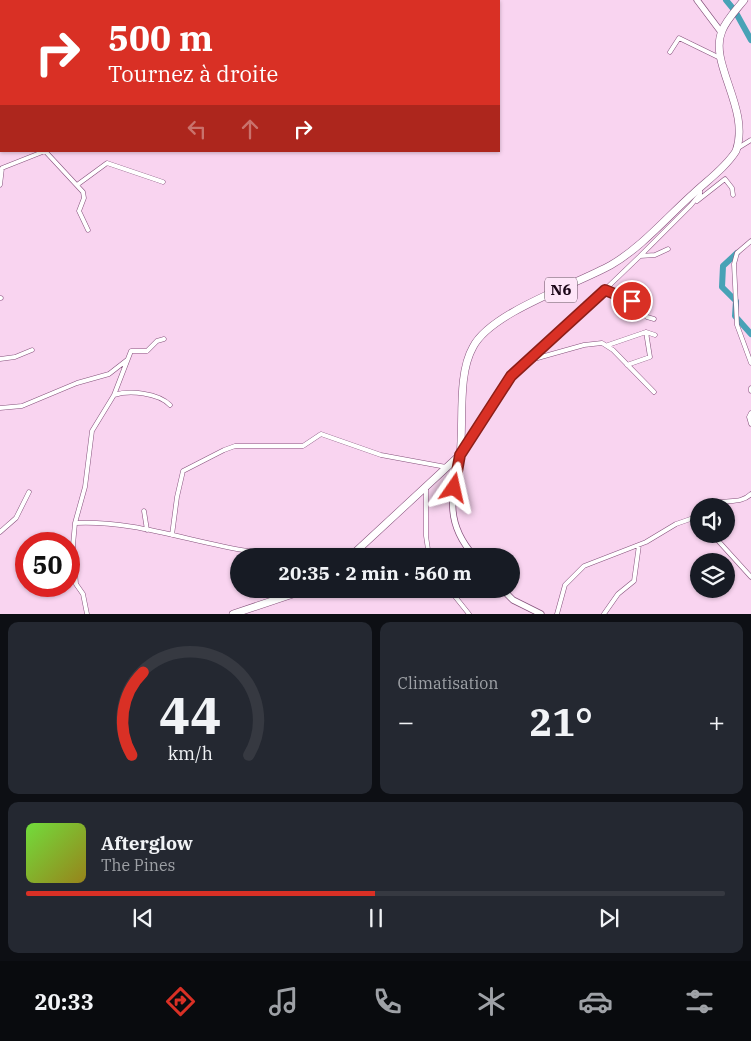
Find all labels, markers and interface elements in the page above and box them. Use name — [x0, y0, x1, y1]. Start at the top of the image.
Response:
text: 500 m — [108, 15, 213, 61]
icon: right — [25, 20, 90, 85]
text: Tournez à droite — [108, 59, 278, 88]
icon: left — [183, 115, 211, 143]
icon: ahead — [236, 115, 264, 143]
icon: right — [289, 115, 317, 143]
road number: N6 — [545, 278, 577, 302]
pin — [611, 280, 653, 322]
icon: arrive — [618, 287, 646, 315]
position arrow — [427, 461, 479, 513]
map controls — [690, 498, 735, 598]
button: sound — [690, 498, 735, 543]
speed limit sign: 50 — [15, 532, 80, 597]
button: layers — [690, 553, 735, 598]
text: 20:35 · 2 min · 560 m — [279, 561, 471, 585]
text: Climatisation — [398, 673, 499, 693]
text: 44 — [159, 681, 221, 748]
text: 21° — [530, 697, 593, 746]
text: − — [398, 703, 414, 740]
text: + — [708, 703, 725, 740]
text: km/h — [167, 742, 212, 765]
text: Afterglow — [101, 831, 193, 855]
text: The Pines — [101, 855, 175, 875]
icon: previous — [129, 904, 157, 932]
icon: pause — [362, 904, 390, 932]
icon: next — [595, 904, 623, 932]
icon: directions — [163, 984, 198, 1019]
icon: music — [266, 984, 301, 1019]
icon: phone — [370, 984, 405, 1019]
icon: climate — [474, 984, 509, 1019]
icon: car — [578, 984, 613, 1019]
icon: filters — [682, 984, 717, 1019]
text: 20:33 — [34, 987, 94, 1016]

